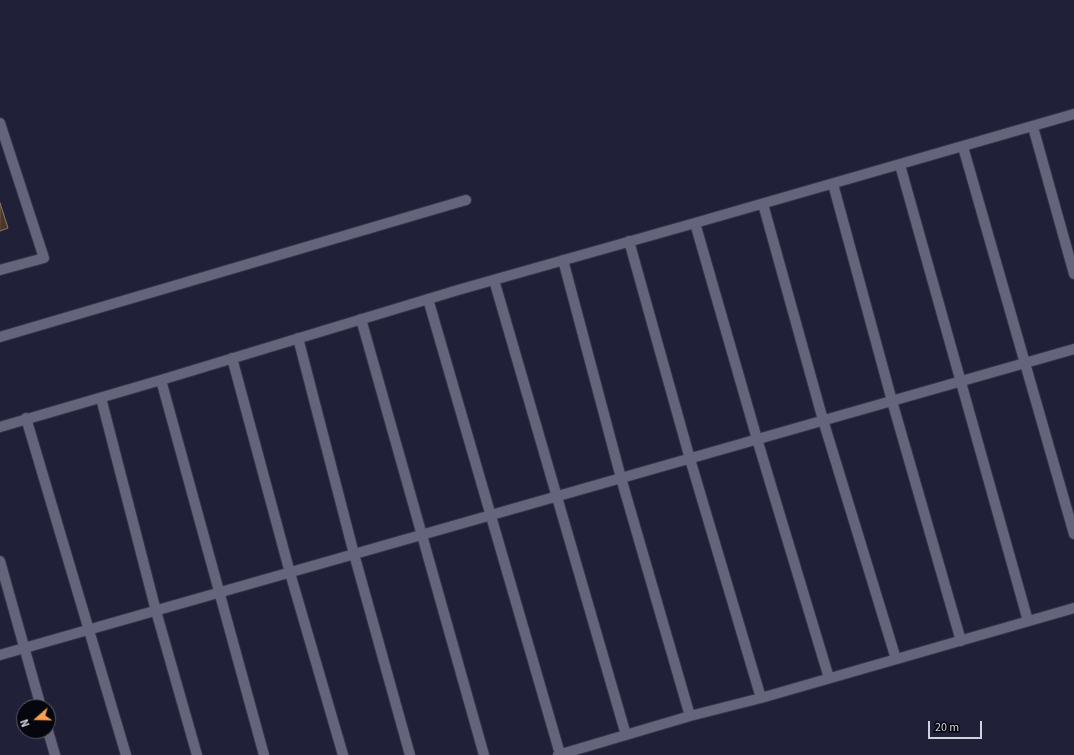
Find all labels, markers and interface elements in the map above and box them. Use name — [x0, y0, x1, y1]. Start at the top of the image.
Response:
north arrow — [16, 699, 56, 739]
scale bar — [930, 713, 984, 739]
text: N — [17, 717, 33, 729]
text: 20 m — [935, 719, 959, 736]

